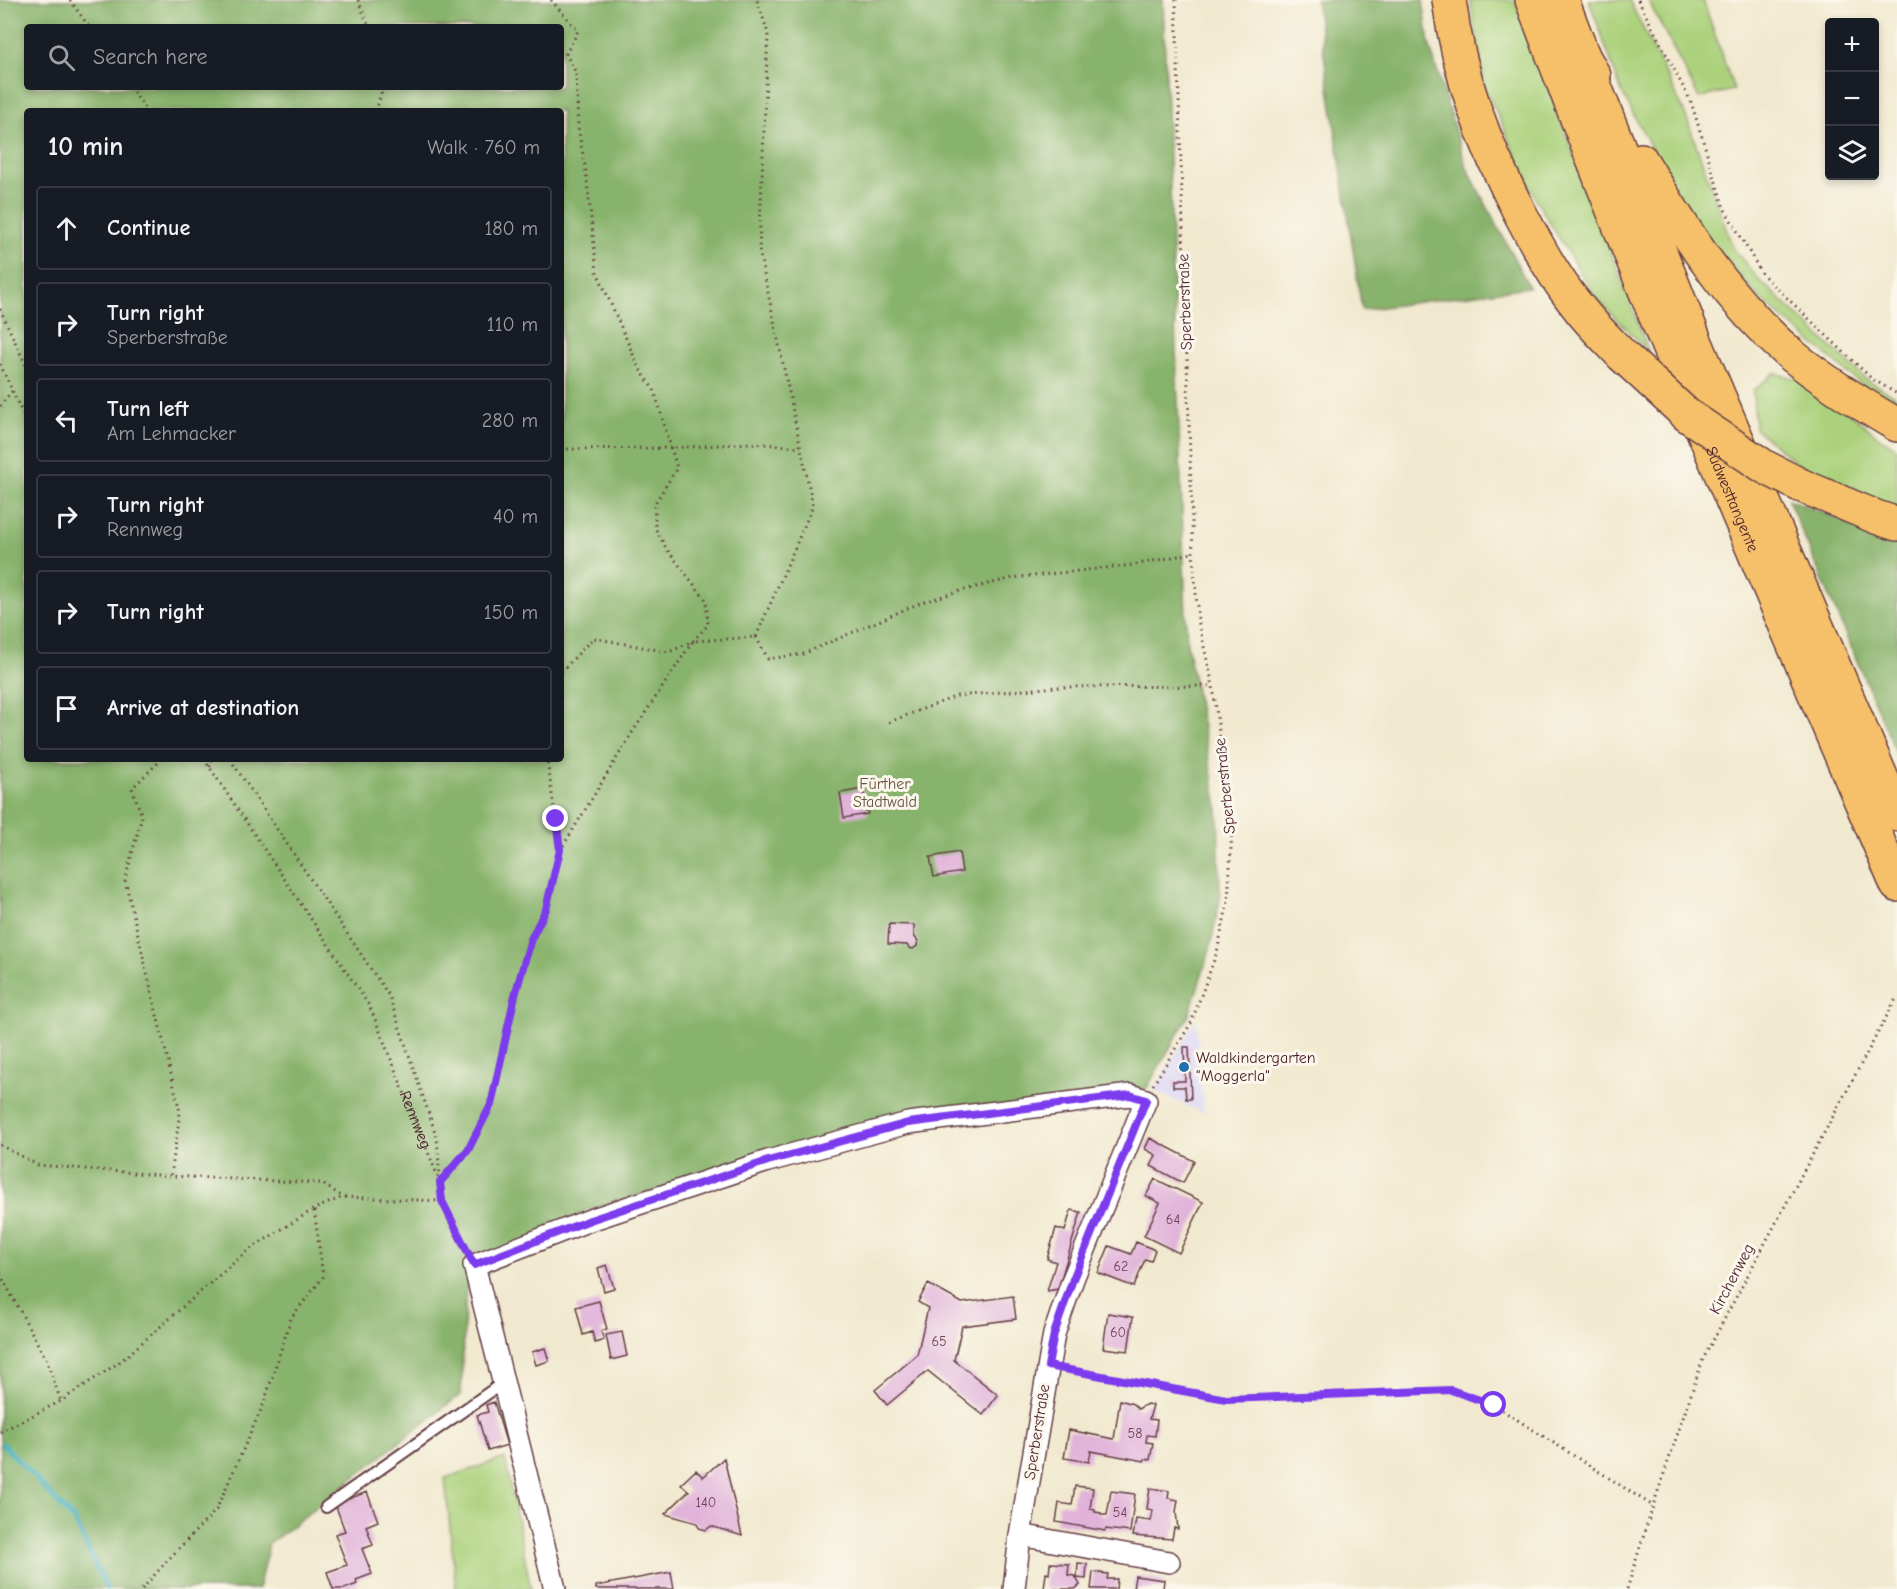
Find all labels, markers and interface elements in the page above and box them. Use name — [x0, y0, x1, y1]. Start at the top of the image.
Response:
map controls — [1825, 18, 1879, 180]
button: + — [1825, 18, 1879, 72]
search box — [24, 24, 564, 90]
icon: search — [45, 41, 78, 74]
text: Search here — [93, 44, 208, 70]
button: − — [1825, 72, 1879, 126]
button: layers — [1825, 126, 1879, 180]
text: 10 min — [48, 132, 123, 162]
text: Walk · 760 m — [427, 136, 540, 159]
icon: ahead — [50, 212, 83, 245]
text: Continue — [107, 215, 190, 241]
text: 180 m — [484, 217, 538, 240]
street label: Sperberstraße — [1174, 253, 1196, 351]
text: Turn right — [107, 300, 204, 326]
icon: right — [50, 308, 83, 341]
text: 110 m — [487, 313, 538, 336]
text: Sperberstraße — [107, 326, 228, 349]
text: Turn left — [107, 396, 189, 422]
icon: left — [50, 404, 83, 437]
text: 280 m — [482, 409, 538, 432]
text: Am Lehmacker — [107, 422, 236, 445]
street label: Südwesttangente — [1702, 444, 1762, 555]
text: Turn right — [107, 492, 204, 518]
icon: right — [50, 500, 83, 533]
text: 40 m — [493, 505, 538, 528]
text: Rennweg — [107, 518, 183, 541]
icon: right — [50, 596, 83, 629]
text: Turn right — [107, 599, 204, 625]
text: 150 m — [484, 601, 538, 624]
icon: arrive — [50, 692, 83, 725]
text: Arrive at destination — [107, 695, 299, 721]
street label: Sperberstraße — [1211, 737, 1239, 835]
park label: Fürther Stadtwald — [853, 775, 917, 811]
route end — [542, 805, 568, 831]
place label: Waldkindergarten "Moggerla" — [1196, 1049, 1316, 1085]
marker: Waldkindergarten "Moggerla" — [1177, 1060, 1191, 1074]
street label: Rennweg — [395, 1088, 435, 1151]
house number: 64 — [1166, 1211, 1180, 1228]
street label: Kirchenweg — [1706, 1241, 1758, 1317]
house number: 62 — [1114, 1258, 1128, 1275]
house number: 60 — [1110, 1324, 1126, 1341]
house number: 65 — [931, 1333, 947, 1350]
street label: Sperberstraße — [1021, 1383, 1053, 1481]
route start — [1480, 1391, 1506, 1417]
house number: 58 — [1128, 1425, 1142, 1442]
house number: 140 — [696, 1494, 716, 1511]
house number: 54 — [1113, 1504, 1127, 1521]

